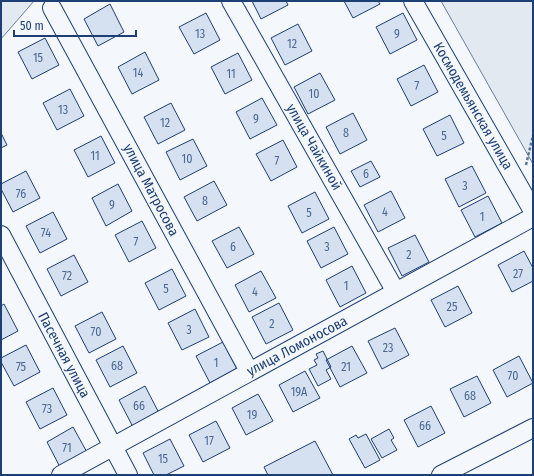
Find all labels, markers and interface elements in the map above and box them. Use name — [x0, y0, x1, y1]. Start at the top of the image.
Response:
scale bar — [14, 12, 136, 38]
text: 50 m — [20, 19, 44, 33]
house number: 13 — [195, 27, 205, 41]
house number: 9 — [394, 27, 400, 41]
house number: 12 — [287, 37, 297, 51]
street label: Космодемьянская улица — [430, 39, 516, 173]
house number: 15 — [33, 51, 44, 65]
house number: 14 — [133, 66, 143, 80]
house number: 11 — [226, 67, 236, 81]
house number: 7 — [415, 79, 420, 93]
house number: 10 — [309, 87, 319, 101]
street label: улица Чайкиной — [282, 101, 346, 193]
house number: 13 — [58, 103, 68, 117]
house number: 9 — [253, 112, 259, 126]
house number: 12 — [160, 116, 170, 130]
house number: 8 — [343, 126, 349, 140]
house number: 5 — [441, 129, 447, 143]
street label: улица Матросова — [119, 141, 183, 239]
house number: 11 — [90, 149, 100, 163]
house number: 10 — [182, 152, 192, 166]
house number: 7 — [275, 154, 280, 168]
house number: 6 — [363, 167, 369, 181]
house number: 3 — [462, 179, 468, 193]
house number: 76 — [16, 187, 26, 201]
house number: 8 — [202, 194, 208, 208]
house number: 9 — [109, 198, 115, 212]
house number: 4 — [382, 205, 388, 219]
house number: 5 — [306, 206, 312, 220]
house number: 1 — [480, 210, 484, 224]
house number: 74 — [41, 226, 51, 240]
house number: 7 — [134, 235, 139, 249]
house number: 6 — [230, 240, 236, 254]
house number: 3 — [324, 240, 330, 254]
house number: 2 — [406, 248, 412, 262]
house number: 27 — [513, 267, 523, 281]
house number: 72 — [62, 269, 72, 283]
house number: 1 — [344, 279, 348, 293]
house number: 5 — [163, 282, 169, 296]
house number: 4 — [252, 285, 258, 299]
house number: 25 — [447, 300, 458, 314]
street label: Пасечная улица — [34, 309, 94, 401]
street label: улица Ломоносова — [244, 312, 350, 380]
house number: 2 — [269, 317, 275, 331]
house number: 3 — [186, 323, 192, 337]
house number: 70 — [91, 325, 101, 339]
house number: 23 — [383, 341, 393, 355]
house number: 1 — [214, 356, 218, 370]
house number: 68 — [111, 359, 123, 373]
house number: 75 — [16, 360, 27, 374]
house number: 21 — [341, 360, 351, 374]
house number: 70 — [508, 369, 518, 383]
house number: 19А — [291, 385, 308, 399]
house number: 68 — [464, 389, 476, 403]
house number: 66 — [133, 399, 145, 413]
house number: 73 — [42, 402, 52, 416]
house number: 19 — [247, 408, 257, 422]
house number: 66 — [419, 419, 431, 433]
house number: 17 — [204, 434, 214, 448]
house number: 71 — [62, 441, 72, 455]
house number: 15 — [158, 452, 169, 466]

